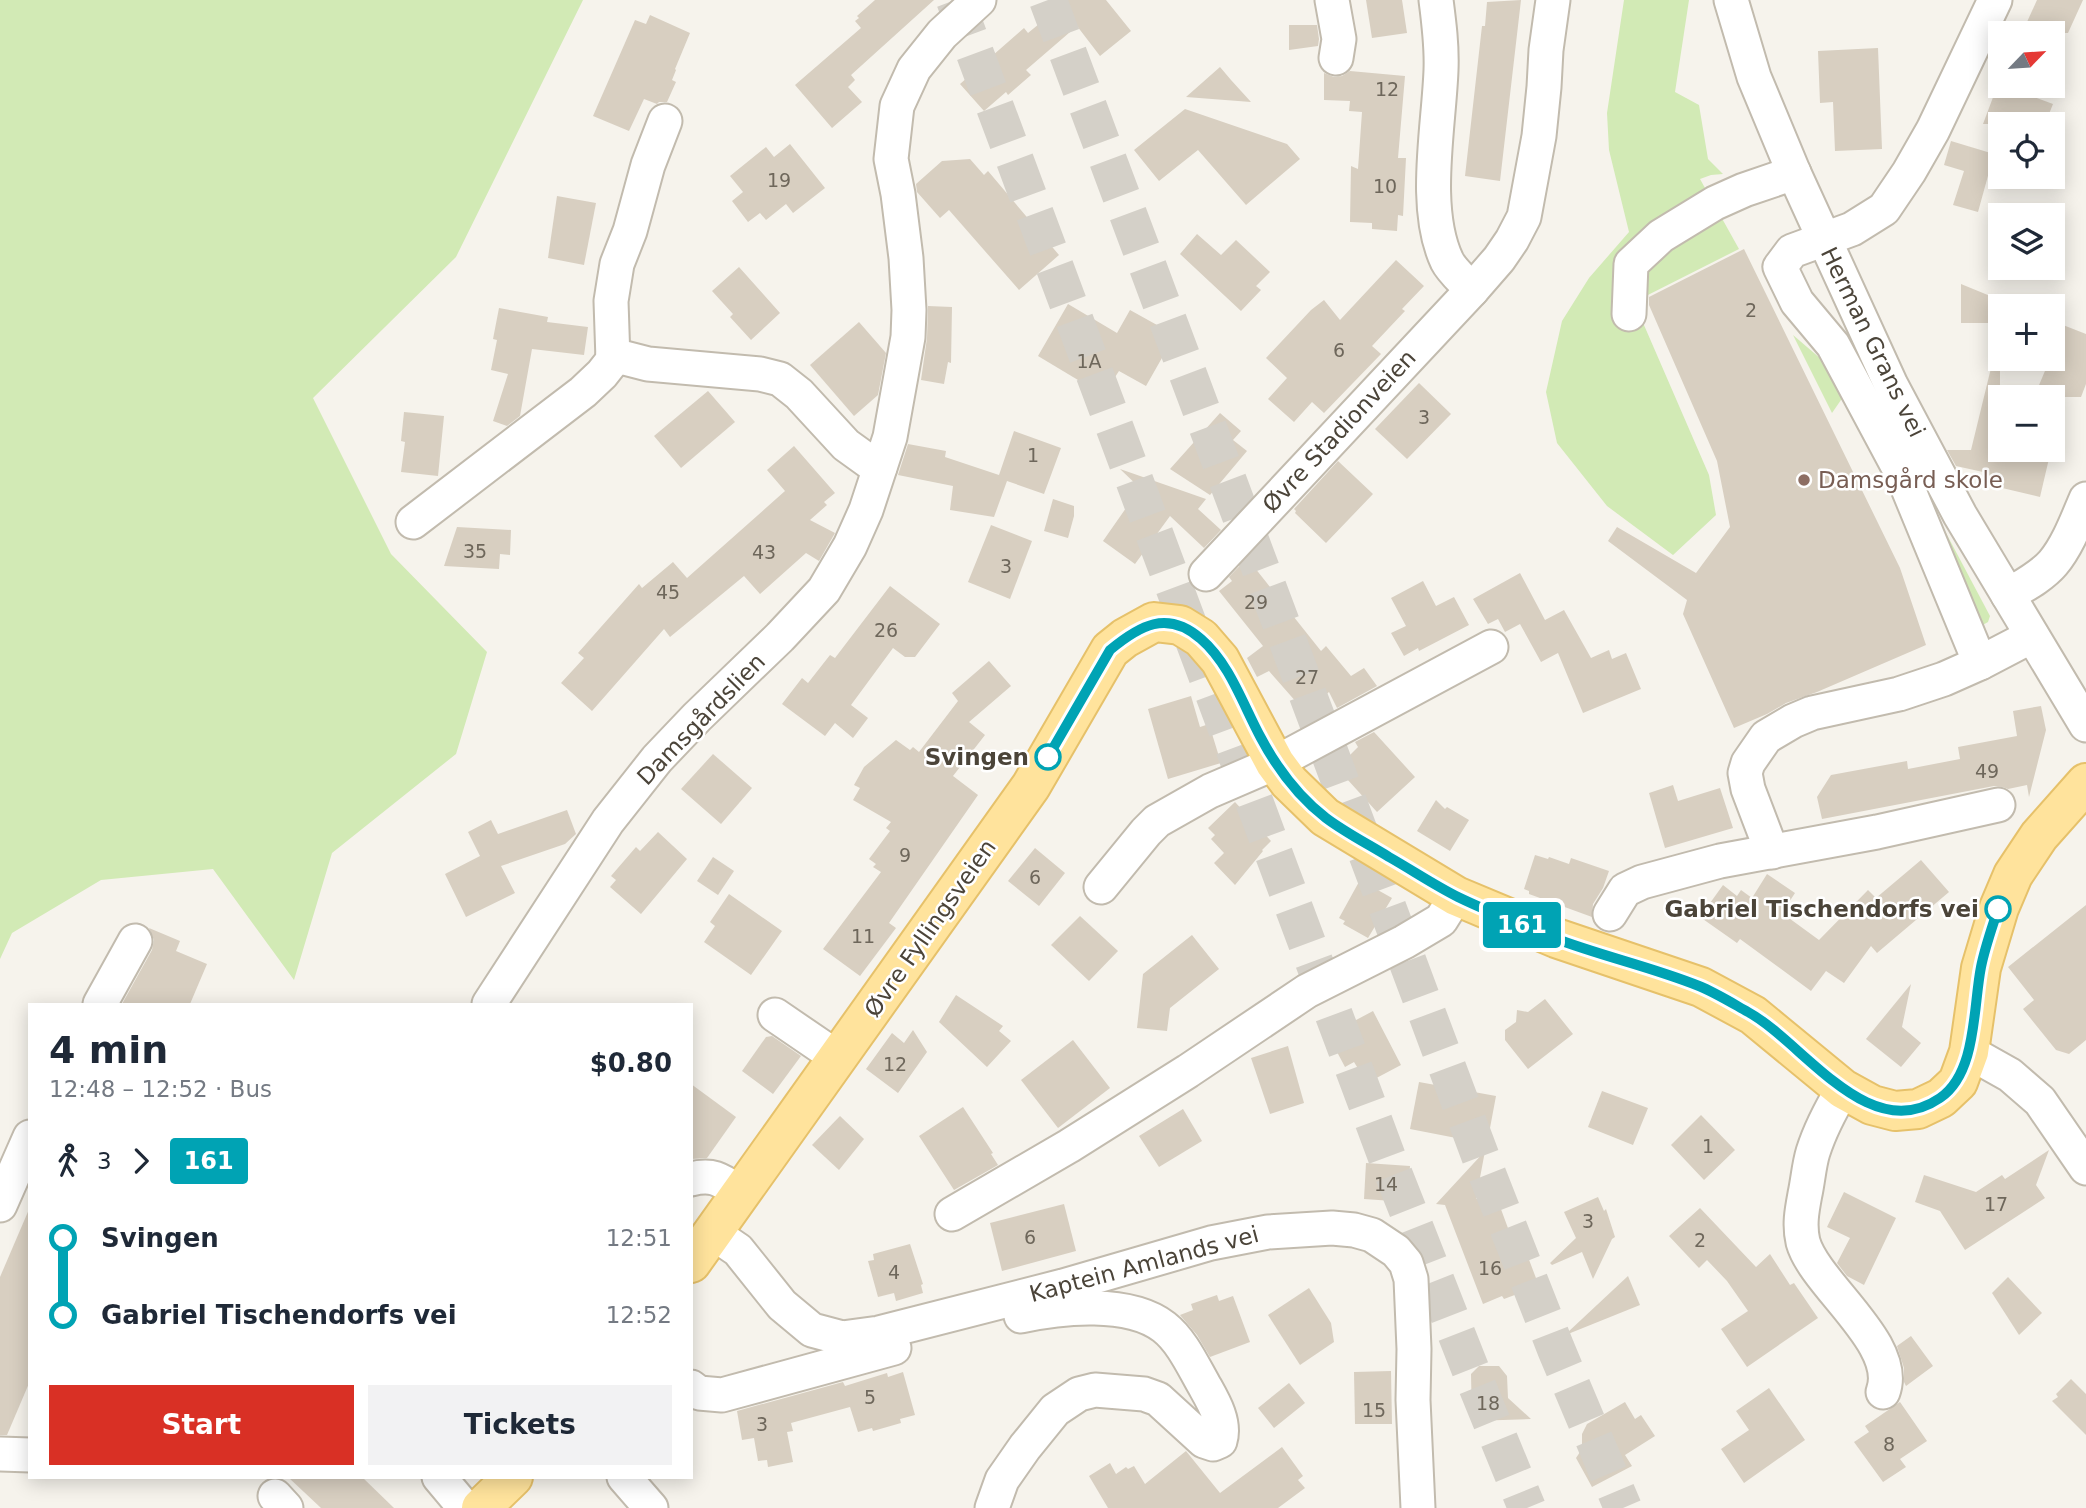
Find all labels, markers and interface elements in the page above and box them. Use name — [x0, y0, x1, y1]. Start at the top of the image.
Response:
north arrow — [1988, 21, 2065, 98]
map controls — [1988, 21, 2065, 462]
house number: 12 — [1375, 78, 1399, 100]
button: locate — [1988, 112, 2065, 189]
house number: 19 — [767, 169, 791, 191]
house number: 10 — [1373, 175, 1397, 197]
button: layers — [1988, 203, 2065, 280]
street label: Herman Grans vei — [1816, 243, 1930, 441]
button: + — [1988, 294, 2065, 371]
house number: 2 — [1745, 299, 1757, 321]
house number: 6 — [1333, 339, 1345, 361]
street label: Øvre Stadionveien — [1257, 344, 1421, 518]
house number: 1A — [1076, 350, 1102, 372]
button: − — [1988, 385, 2065, 462]
house number: 3 — [1418, 406, 1430, 428]
house number: 1 — [1027, 444, 1039, 466]
place label: Damsgård skole — [1818, 466, 2003, 493]
marker: Damsgård skole — [1796, 472, 1812, 488]
house number: 35 — [463, 540, 487, 562]
house number: 43 — [752, 541, 776, 563]
house number: 3 — [1000, 555, 1012, 577]
house number: 45 — [656, 581, 680, 603]
house number: 29 — [1244, 591, 1268, 613]
house number: 26 — [874, 619, 898, 641]
street label: Damsgårdslien — [631, 647, 770, 790]
house number: 27 — [1295, 666, 1319, 688]
place label: Svingen — [925, 744, 1029, 770]
marker: Svingen — [1035, 744, 1061, 770]
house number: 49 — [1975, 760, 1999, 782]
street label: Øvre Fyllingsveien — [859, 835, 1001, 1021]
house number: 9 — [899, 844, 911, 866]
house number: 6 — [1029, 866, 1041, 888]
place label: Gabriel Tischendorfs vei — [1664, 896, 1979, 922]
marker: Gabriel Tischendorfs vei — [1985, 896, 2011, 922]
line badge: 161 — [1482, 902, 1562, 948]
text: 161 — [1497, 911, 1547, 939]
house number: 11 — [851, 925, 875, 947]
text: 4 min — [49, 1028, 168, 1072]
text: $0.80 — [590, 1048, 672, 1078]
house number: 12 — [883, 1053, 907, 1075]
text: 12:48 – 12:52 · Bus — [49, 1076, 272, 1102]
house number: 1 — [1702, 1135, 1714, 1157]
icon: walk — [49, 1142, 87, 1180]
icon: forward — [122, 1142, 160, 1180]
text: 161 — [184, 1147, 234, 1175]
text: 3 — [97, 1148, 112, 1174]
house number: 14 — [1374, 1173, 1398, 1195]
house number: 17 — [1984, 1193, 2008, 1215]
house number: 3 — [1582, 1210, 1594, 1232]
street label: Kaptein Amlands vei — [1027, 1221, 1261, 1307]
text: Svingen — [101, 1223, 219, 1253]
text: 12:51 — [606, 1225, 672, 1251]
house number: 6 — [1024, 1226, 1036, 1248]
house number: 2 — [1694, 1229, 1706, 1251]
house number: 16 — [1478, 1257, 1502, 1279]
house number: 4 — [888, 1261, 900, 1283]
text: Gabriel Tischendorfs vei — [101, 1300, 457, 1330]
text: 12:52 — [606, 1302, 672, 1328]
button: Start — [49, 1385, 354, 1465]
button: Tickets — [368, 1385, 672, 1465]
house number: 5 — [864, 1386, 876, 1408]
house number: 18 — [1476, 1392, 1500, 1414]
house number: 15 — [1362, 1399, 1386, 1421]
house number: 3 — [756, 1413, 768, 1435]
house number: 8 — [1883, 1433, 1895, 1455]

